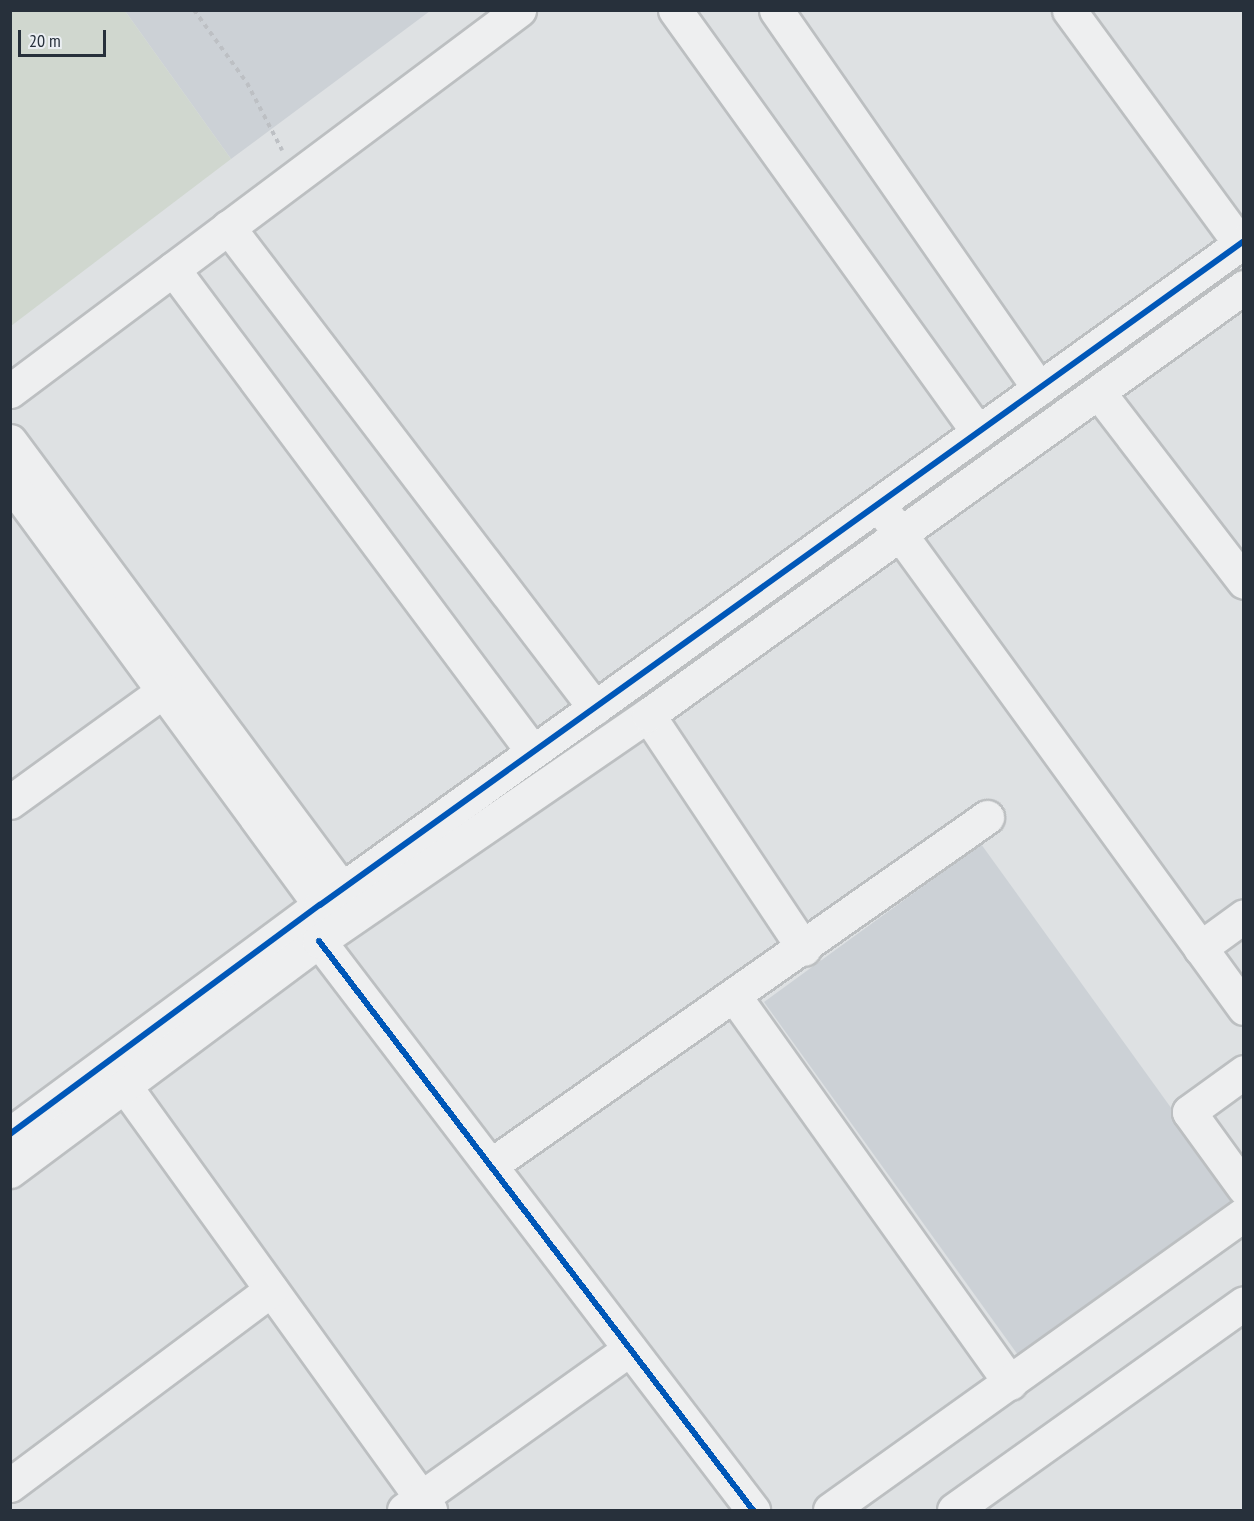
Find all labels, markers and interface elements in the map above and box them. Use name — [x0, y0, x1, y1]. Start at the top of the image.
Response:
scale bar — [21, 18, 110, 56]
text: 20 m — [29, 29, 61, 52]

